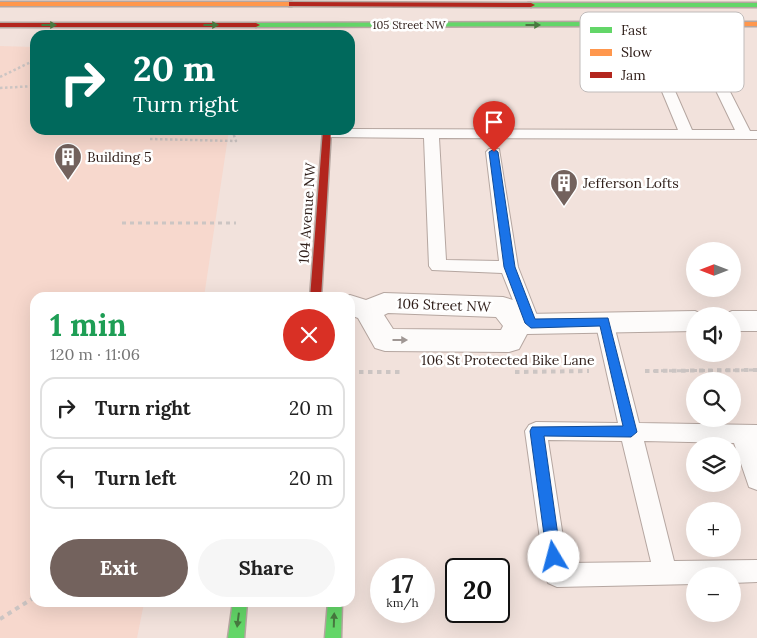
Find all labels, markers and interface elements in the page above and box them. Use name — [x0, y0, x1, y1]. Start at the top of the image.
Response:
legend — [580, 12, 744, 92]
street label: 105 Street NW — [372, 18, 447, 32]
one-way arrow — [41, 21, 57, 29]
one-way arrow — [203, 21, 219, 29]
one-way arrow — [525, 21, 541, 29]
text: Fast — [621, 21, 648, 39]
text: Slow — [621, 43, 653, 61]
text: 20 m — [133, 46, 215, 91]
icon: right — [50, 50, 115, 115]
text: Jam — [620, 66, 646, 84]
text: Turn right — [133, 90, 238, 118]
pin — [473, 101, 515, 152]
icon: arrive — [480, 108, 508, 136]
building icon: Building 5 — [53, 142, 83, 181]
place label: Building 5 — [87, 148, 152, 166]
street label: 104 Avenue NW — [295, 161, 320, 264]
building icon: Jefferson Lofts — [549, 168, 579, 207]
place label: Jefferson Lofts — [582, 174, 679, 192]
north arrow — [686, 242, 741, 298]
map controls — [686, 242, 741, 622]
street label: 106 Street NW — [397, 294, 492, 316]
text: 1 min — [50, 306, 127, 344]
button: sound — [686, 307, 741, 362]
button: close — [283, 309, 335, 361]
one-way arrow — [392, 336, 408, 344]
text: 120 m · 11:06 — [50, 344, 140, 364]
street label: 106 St Protected Bike Lane — [421, 351, 595, 369]
button: search — [686, 372, 741, 427]
icon: right — [52, 394, 80, 422]
text: Turn right — [95, 396, 191, 420]
text: 20 m — [289, 396, 333, 420]
button: layers — [686, 437, 741, 492]
icon: left — [52, 464, 80, 492]
text: Turn left — [95, 466, 176, 490]
text: 20 m — [289, 466, 333, 490]
button: + — [686, 502, 741, 557]
position arrow — [527, 530, 579, 582]
button: Exit — [50, 539, 188, 597]
button: Share — [198, 539, 335, 597]
speed limit sign: 20 — [445, 558, 510, 623]
button: − — [686, 567, 741, 622]
text: 17 — [392, 568, 413, 600]
text: km/h — [386, 595, 419, 610]
one-way arrow — [330, 612, 338, 628]
one-way arrow — [234, 613, 242, 629]

